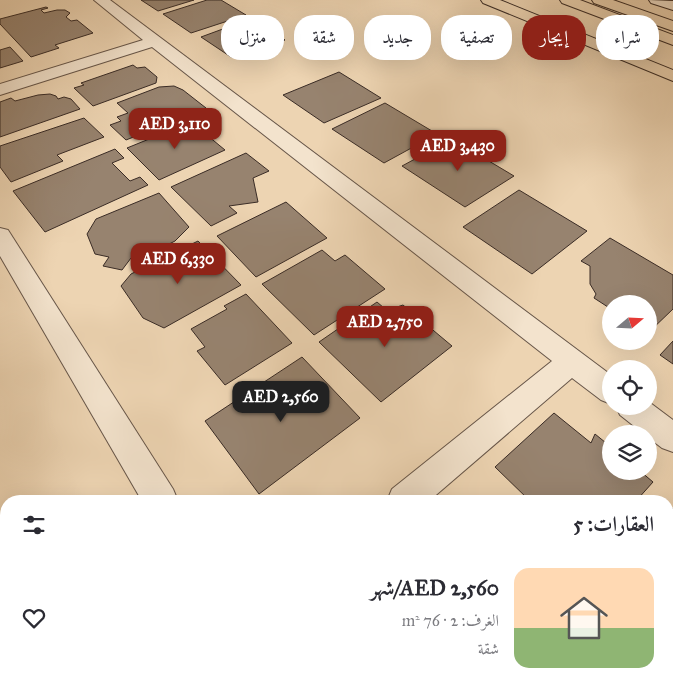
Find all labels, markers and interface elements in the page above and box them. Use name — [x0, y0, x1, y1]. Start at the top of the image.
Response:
chip: منزل — [221, 15, 284, 60]
chip: شقة — [294, 15, 354, 60]
chip: جديد — [364, 15, 431, 60]
chip: تصفية — [441, 15, 512, 60]
chip: إيجار — [522, 15, 586, 60]
chip: شراء — [596, 15, 659, 60]
pin: AED 3,110 — [118, 108, 232, 150]
text: AED 3,110 — [140, 114, 210, 133]
pin: AED 3,430 — [401, 130, 515, 172]
text: AED 3,430 — [421, 136, 495, 155]
pin: AED 6,330 — [121, 242, 235, 285]
text: AED 6,330 — [142, 249, 214, 268]
north arrow — [602, 295, 658, 350]
map controls — [602, 295, 657, 480]
pin: AED 2,750 — [328, 306, 442, 348]
text: AED 2,750 — [347, 312, 423, 331]
button: locate — [602, 360, 657, 415]
pin: AED 2,560 — [224, 380, 338, 423]
text: AED 2,560 — [243, 387, 319, 406]
button: layers — [602, 425, 657, 480]
icon: filters — [20, 511, 48, 539]
text: العقارات: 5 — [573, 511, 654, 537]
text: AED 2,560/شهر — [370, 575, 499, 601]
icon: home — [554, 588, 614, 648]
icon: heart — [20, 604, 48, 632]
text: الغرف: 2 · 76 m² — [402, 611, 499, 630]
text: شقة — [478, 639, 499, 658]

